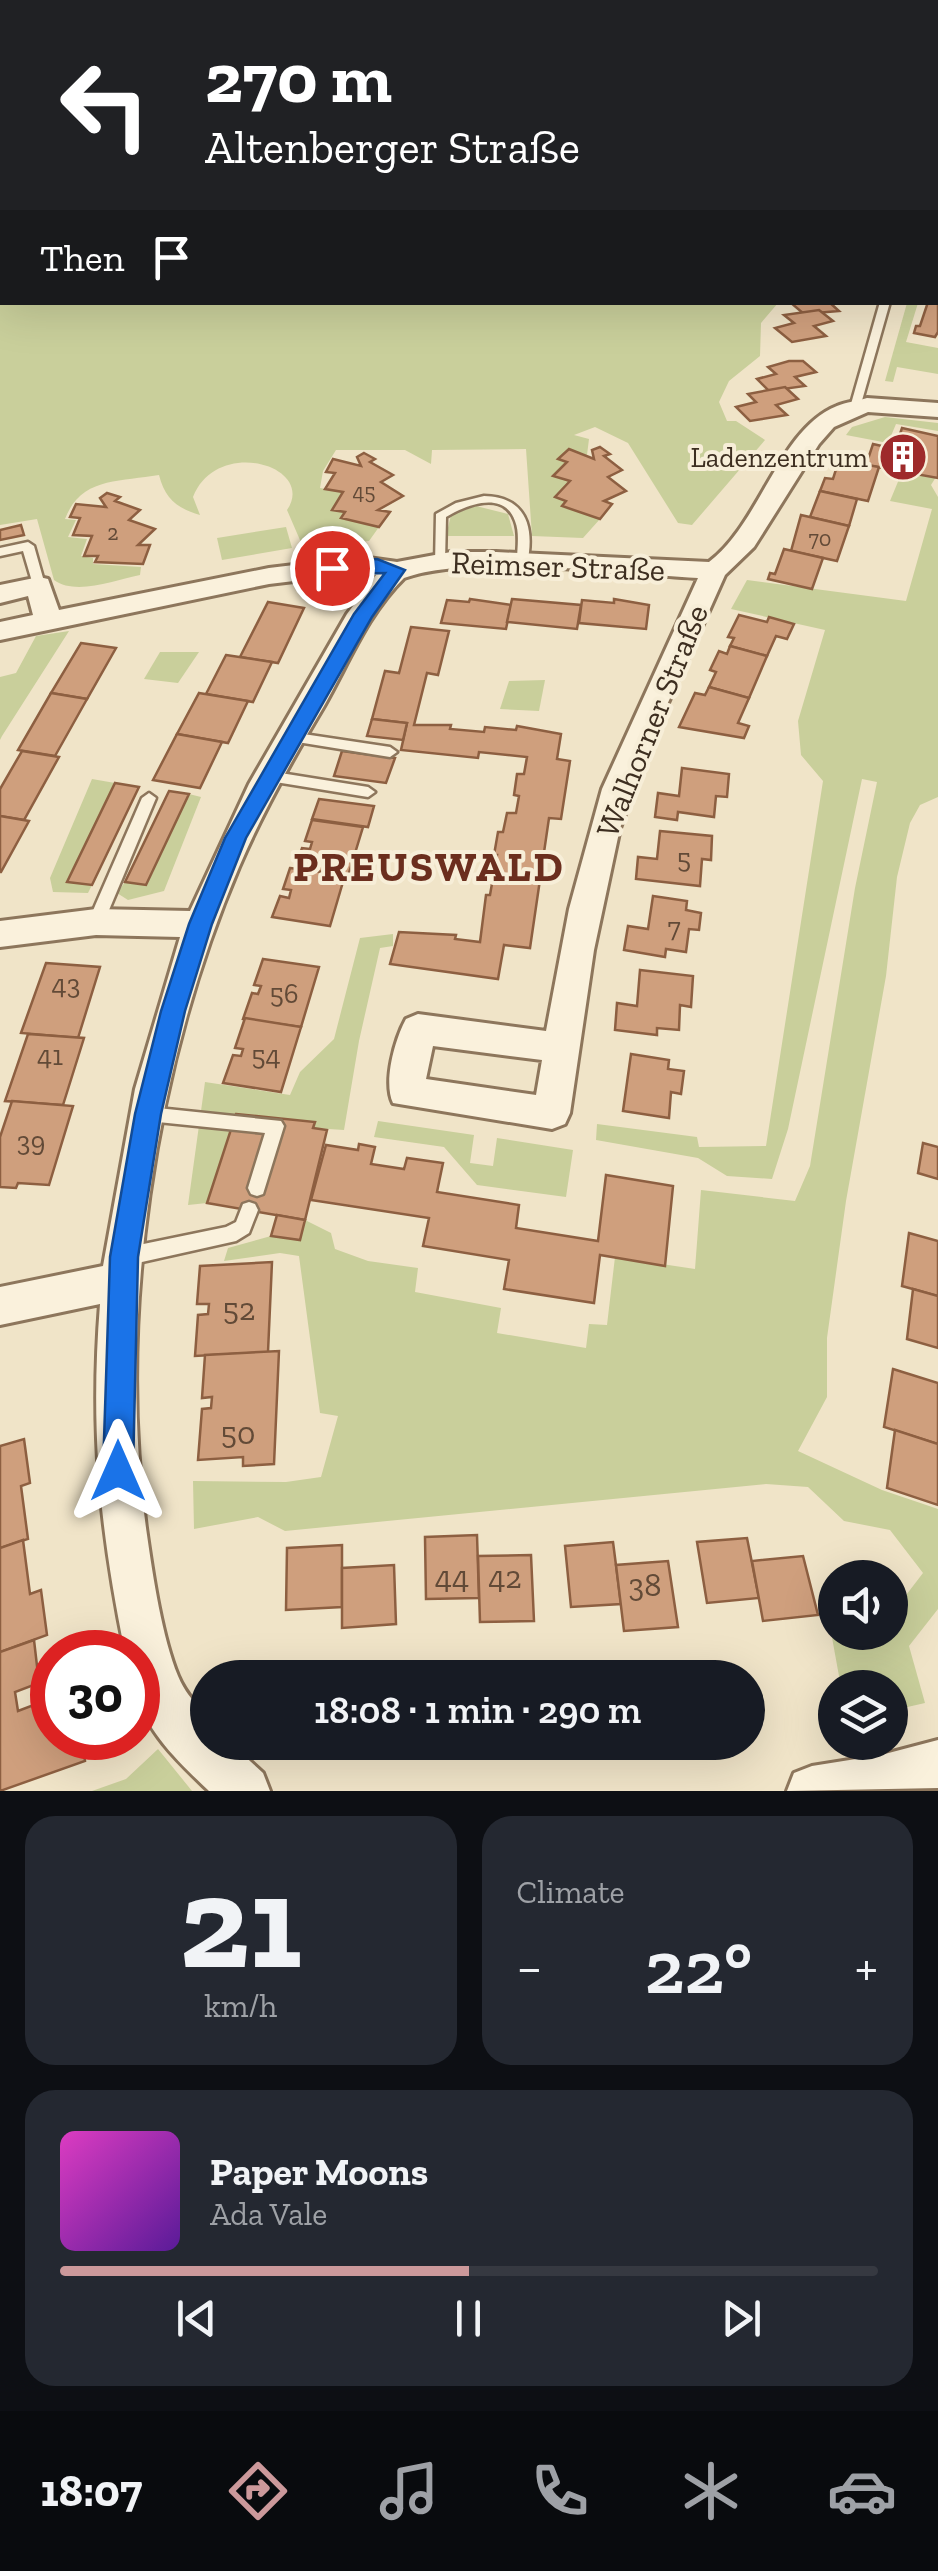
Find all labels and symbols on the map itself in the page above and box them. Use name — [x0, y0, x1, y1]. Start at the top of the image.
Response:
building icon: Ladenzentrum — [877, 431, 929, 483]
place label: Ladenzentrum — [690, 441, 868, 474]
house number: 45 — [352, 478, 376, 505]
house number: 2 — [107, 519, 119, 546]
house number: 70 — [808, 525, 832, 552]
pin — [290, 526, 375, 611]
street label: Reimser Straße — [450, 543, 666, 589]
street label: Walhorner Straße — [588, 599, 716, 843]
district label: PREUSWALD — [293, 841, 565, 892]
house number: 5 — [677, 842, 691, 875]
house number: 7 — [667, 911, 681, 944]
house number: 43 — [52, 968, 80, 1001]
house number: 56 — [269, 977, 299, 1010]
house number: 41 — [37, 1039, 63, 1072]
house number: 54 — [251, 1039, 281, 1072]
house number: 39 — [17, 1125, 45, 1158]
house number: 52 — [223, 1290, 255, 1328]
house number: 50 — [221, 1414, 255, 1452]
position arrow — [66, 1419, 170, 1523]
house number: 44 — [435, 1558, 469, 1596]
house number: 42 — [488, 1558, 522, 1596]
house number: 38 — [629, 1566, 661, 1604]
speed limit sign: 30 — [30, 1630, 160, 1760]

